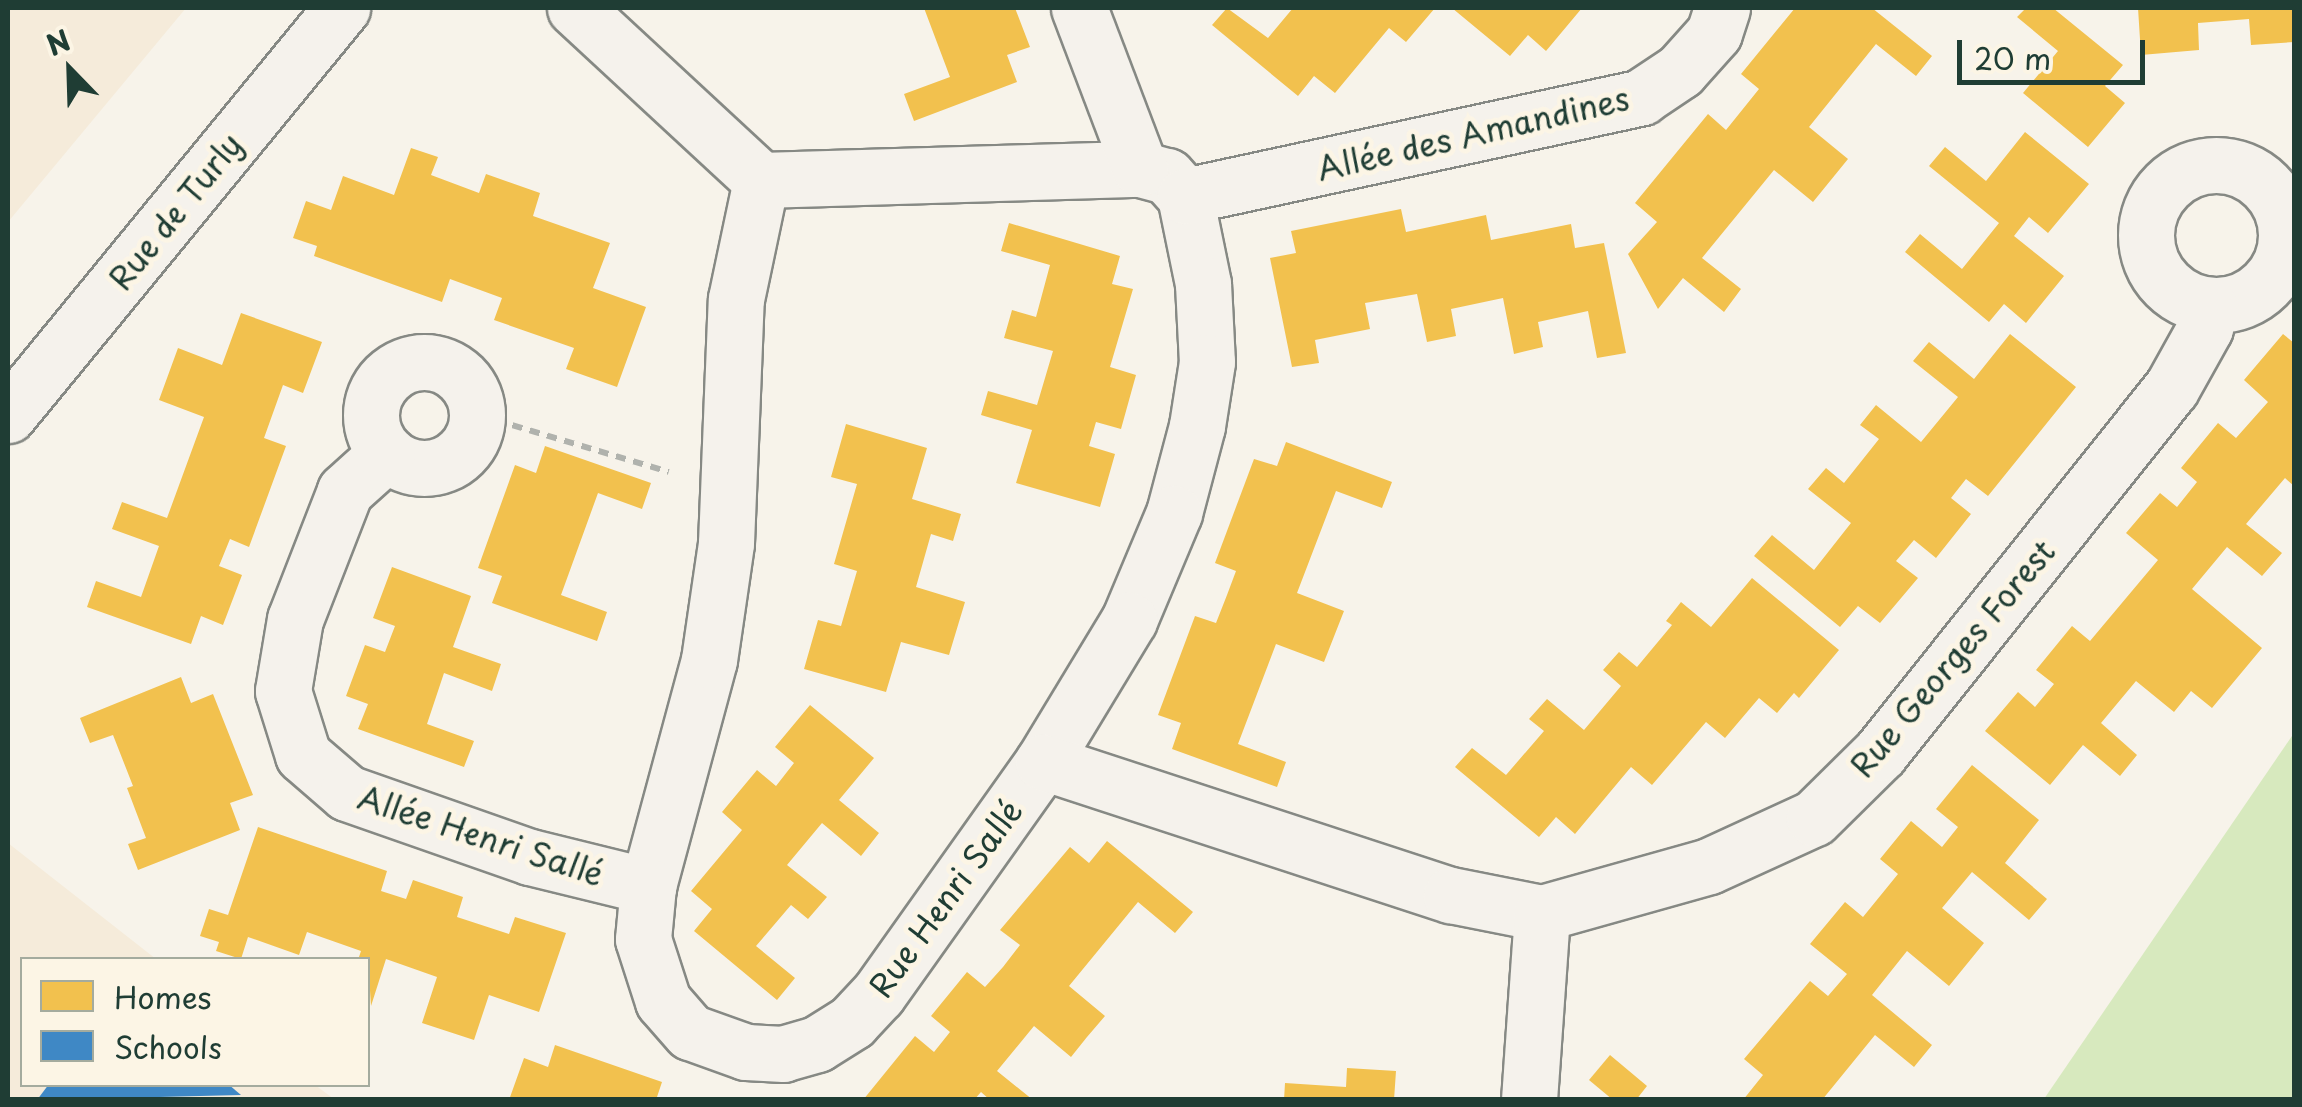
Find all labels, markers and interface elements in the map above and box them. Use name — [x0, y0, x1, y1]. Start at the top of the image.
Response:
text: N — [39, 18, 77, 66]
north arrow — [20, 20, 120, 120]
scale bar — [1962, 20, 2150, 82]
text: 20 m — [1974, 35, 2051, 80]
street label: Allée des Amandines — [1312, 78, 1634, 188]
street label: Rue de Turly — [99, 123, 251, 299]
street label: Rue Georges Forest — [1841, 531, 2063, 785]
street label: Allée Henri Sallé — [353, 777, 609, 893]
street label: Rue Henri Sallé — [859, 790, 1031, 1006]
legend — [20, 957, 370, 1087]
text: Homes — [114, 974, 211, 1019]
text: Schools — [114, 1024, 222, 1069]

